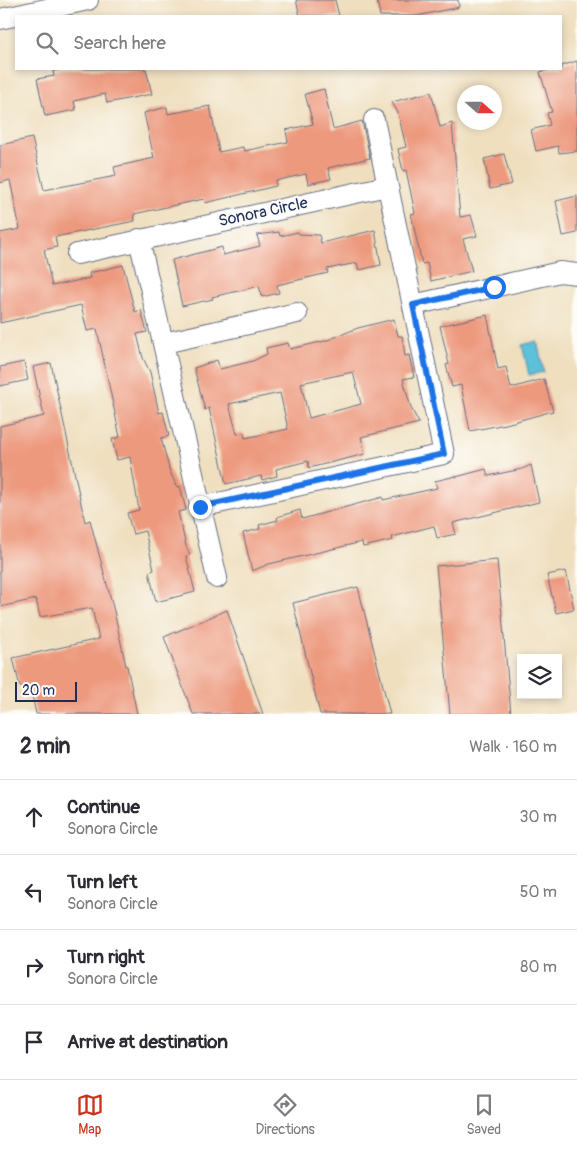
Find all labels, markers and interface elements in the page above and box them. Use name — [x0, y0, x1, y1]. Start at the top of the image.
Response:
search box — [15, 15, 562, 70]
icon: search — [33, 29, 61, 57]
text: Search here — [73, 31, 166, 55]
north arrow — [457, 85, 502, 130]
street label: Sonora Circle — [217, 193, 310, 231]
route start — [483, 276, 506, 299]
route end — [189, 496, 212, 519]
map controls — [517, 654, 562, 699]
button: layers — [517, 654, 562, 699]
scale bar — [15, 679, 78, 702]
text: 20 m — [22, 682, 55, 699]
text: 2 min — [20, 733, 70, 760]
text: Walk · 160 m — [469, 737, 557, 757]
text: Continue — [67, 795, 140, 819]
icon: ahead — [20, 803, 48, 831]
text: 30 m — [519, 807, 557, 827]
text: Sonora Circle — [67, 819, 158, 839]
text: Turn left — [67, 870, 137, 894]
icon: left — [20, 878, 48, 906]
text: 50 m — [520, 882, 557, 902]
text: Sonora Circle — [67, 894, 158, 914]
text: Turn right — [67, 945, 145, 969]
icon: right — [20, 953, 48, 981]
text: 80 m — [520, 957, 557, 977]
text: Sonora Circle — [67, 969, 158, 989]
icon: arrive — [20, 1028, 48, 1056]
text: Arrive at destination — [67, 1030, 228, 1054]
tab: Map — [76, 1091, 104, 1138]
tab: Directions — [255, 1091, 315, 1138]
tab: Saved — [466, 1091, 501, 1138]

